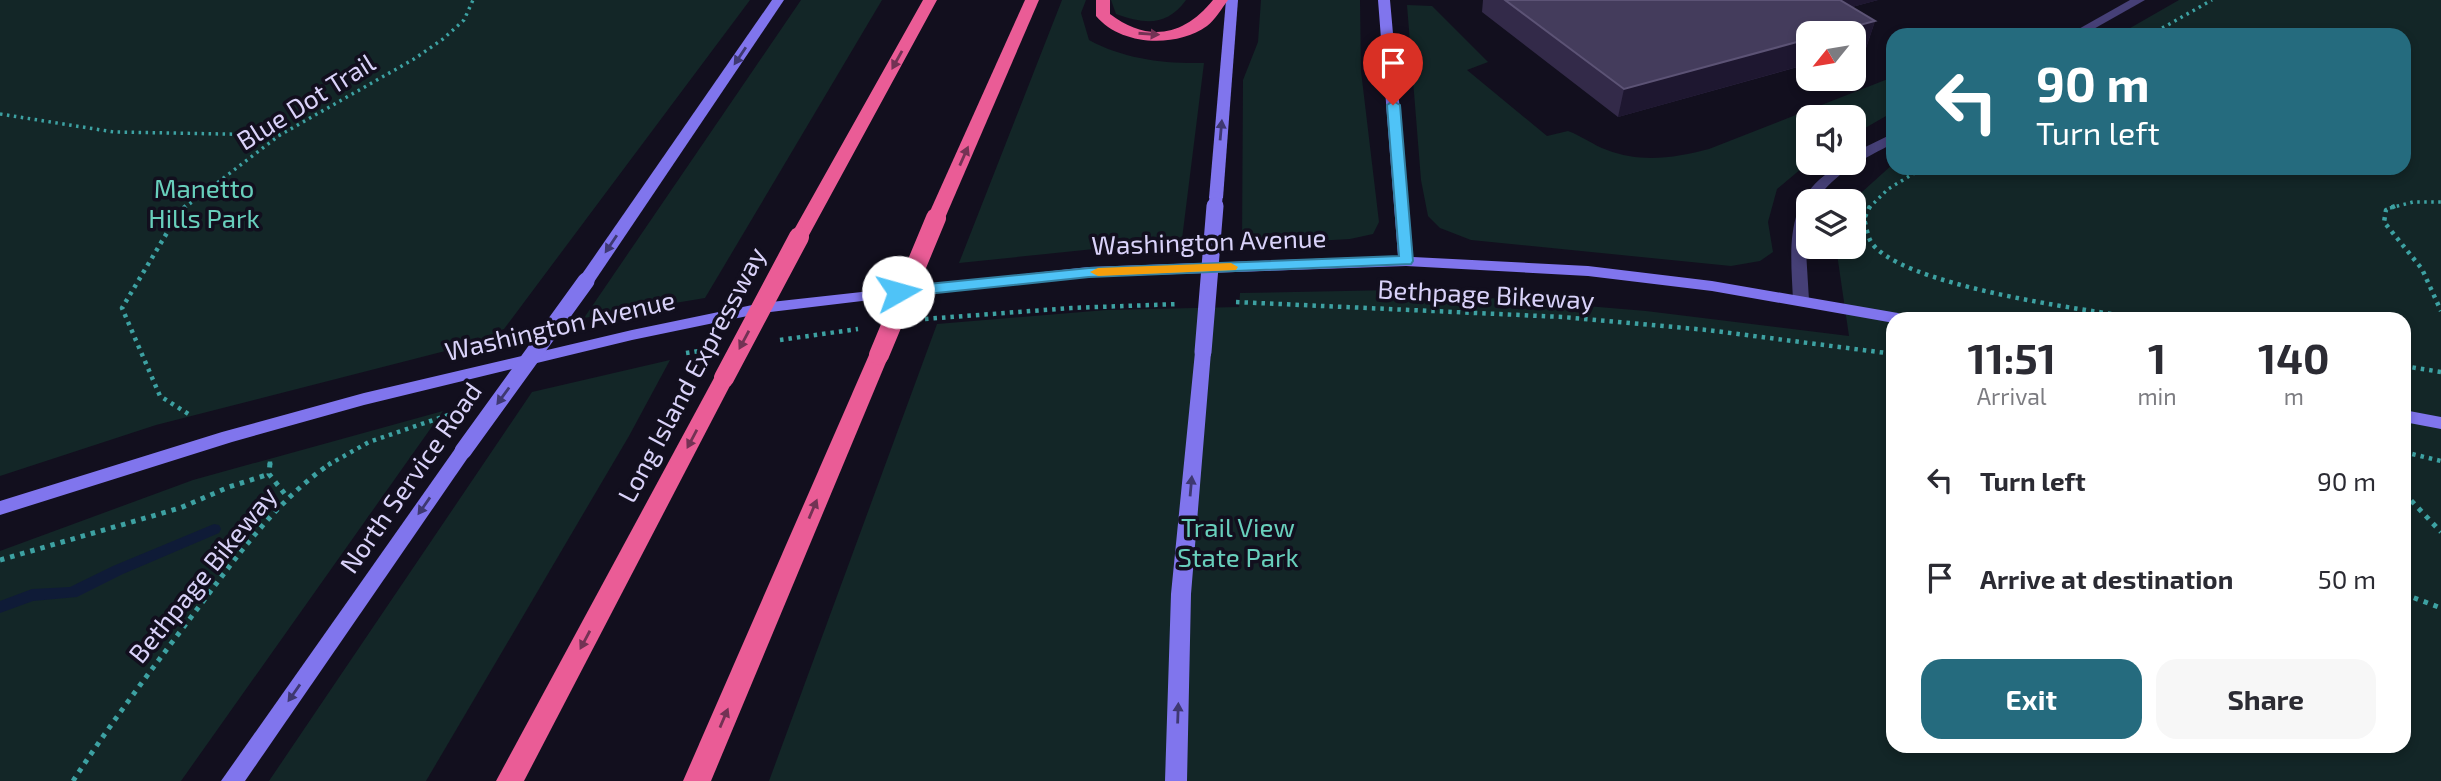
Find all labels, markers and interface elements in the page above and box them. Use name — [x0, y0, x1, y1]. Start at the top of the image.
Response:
north arrow — [1796, 21, 1866, 91]
map controls — [1796, 21, 1866, 259]
one-way arrow — [1138, 29, 1160, 40]
pin — [1363, 33, 1423, 105]
icon: arrive — [1374, 44, 1412, 82]
street label: Blue Dot Trail — [230, 46, 380, 155]
one-way arrow — [733, 47, 747, 65]
one-way arrow — [891, 50, 903, 69]
text: 90 m — [2036, 53, 2150, 112]
icon: left — [1921, 56, 2012, 147]
button: sound — [1796, 105, 1866, 175]
text: Turn left — [2036, 113, 2160, 151]
one-way arrow — [1216, 118, 1227, 140]
one-way arrow — [959, 145, 970, 166]
park label: Manetto Hills Park — [148, 172, 260, 233]
button: layers — [1796, 189, 1866, 259]
street label: Washington Avenue — [1091, 221, 1327, 260]
one-way arrow — [605, 234, 618, 254]
street label: Long Island Expressway — [610, 241, 771, 507]
position arrow — [861, 255, 935, 329]
street label: Bethpage Bikeway — [1377, 272, 1596, 315]
street label: Washington Avenue — [442, 283, 678, 366]
one-way arrow — [738, 330, 750, 350]
text: 11:51 — [1967, 332, 2056, 382]
text: 1 — [2148, 332, 2166, 382]
text: 140 — [2258, 332, 2330, 382]
street label: North Service Road — [332, 376, 487, 578]
text: Arrival — [1977, 382, 2047, 410]
text: min — [2137, 382, 2177, 410]
text: m — [2284, 382, 2304, 410]
one-way arrow — [496, 387, 510, 405]
one-way arrow — [686, 429, 698, 449]
icon: left — [1921, 461, 1959, 499]
text: Turn left — [1980, 465, 2086, 496]
text: 90 m — [2317, 465, 2376, 496]
one-way arrow — [1186, 475, 1197, 497]
street label: Bethpage Bikeway — [121, 480, 282, 668]
one-way arrow — [418, 497, 431, 516]
one-way arrow — [808, 498, 819, 519]
park label: Trail View State Park — [1177, 511, 1299, 572]
icon: arrive — [1921, 559, 1959, 597]
text: Arrive at destination — [1980, 563, 2233, 594]
text: 50 m — [2318, 563, 2376, 594]
one-way arrow — [579, 630, 591, 649]
button: Exit — [1921, 659, 2142, 739]
button: Share — [2156, 659, 2376, 739]
one-way arrow — [287, 684, 301, 702]
one-way arrow — [1172, 702, 1183, 724]
one-way arrow — [719, 708, 730, 729]

